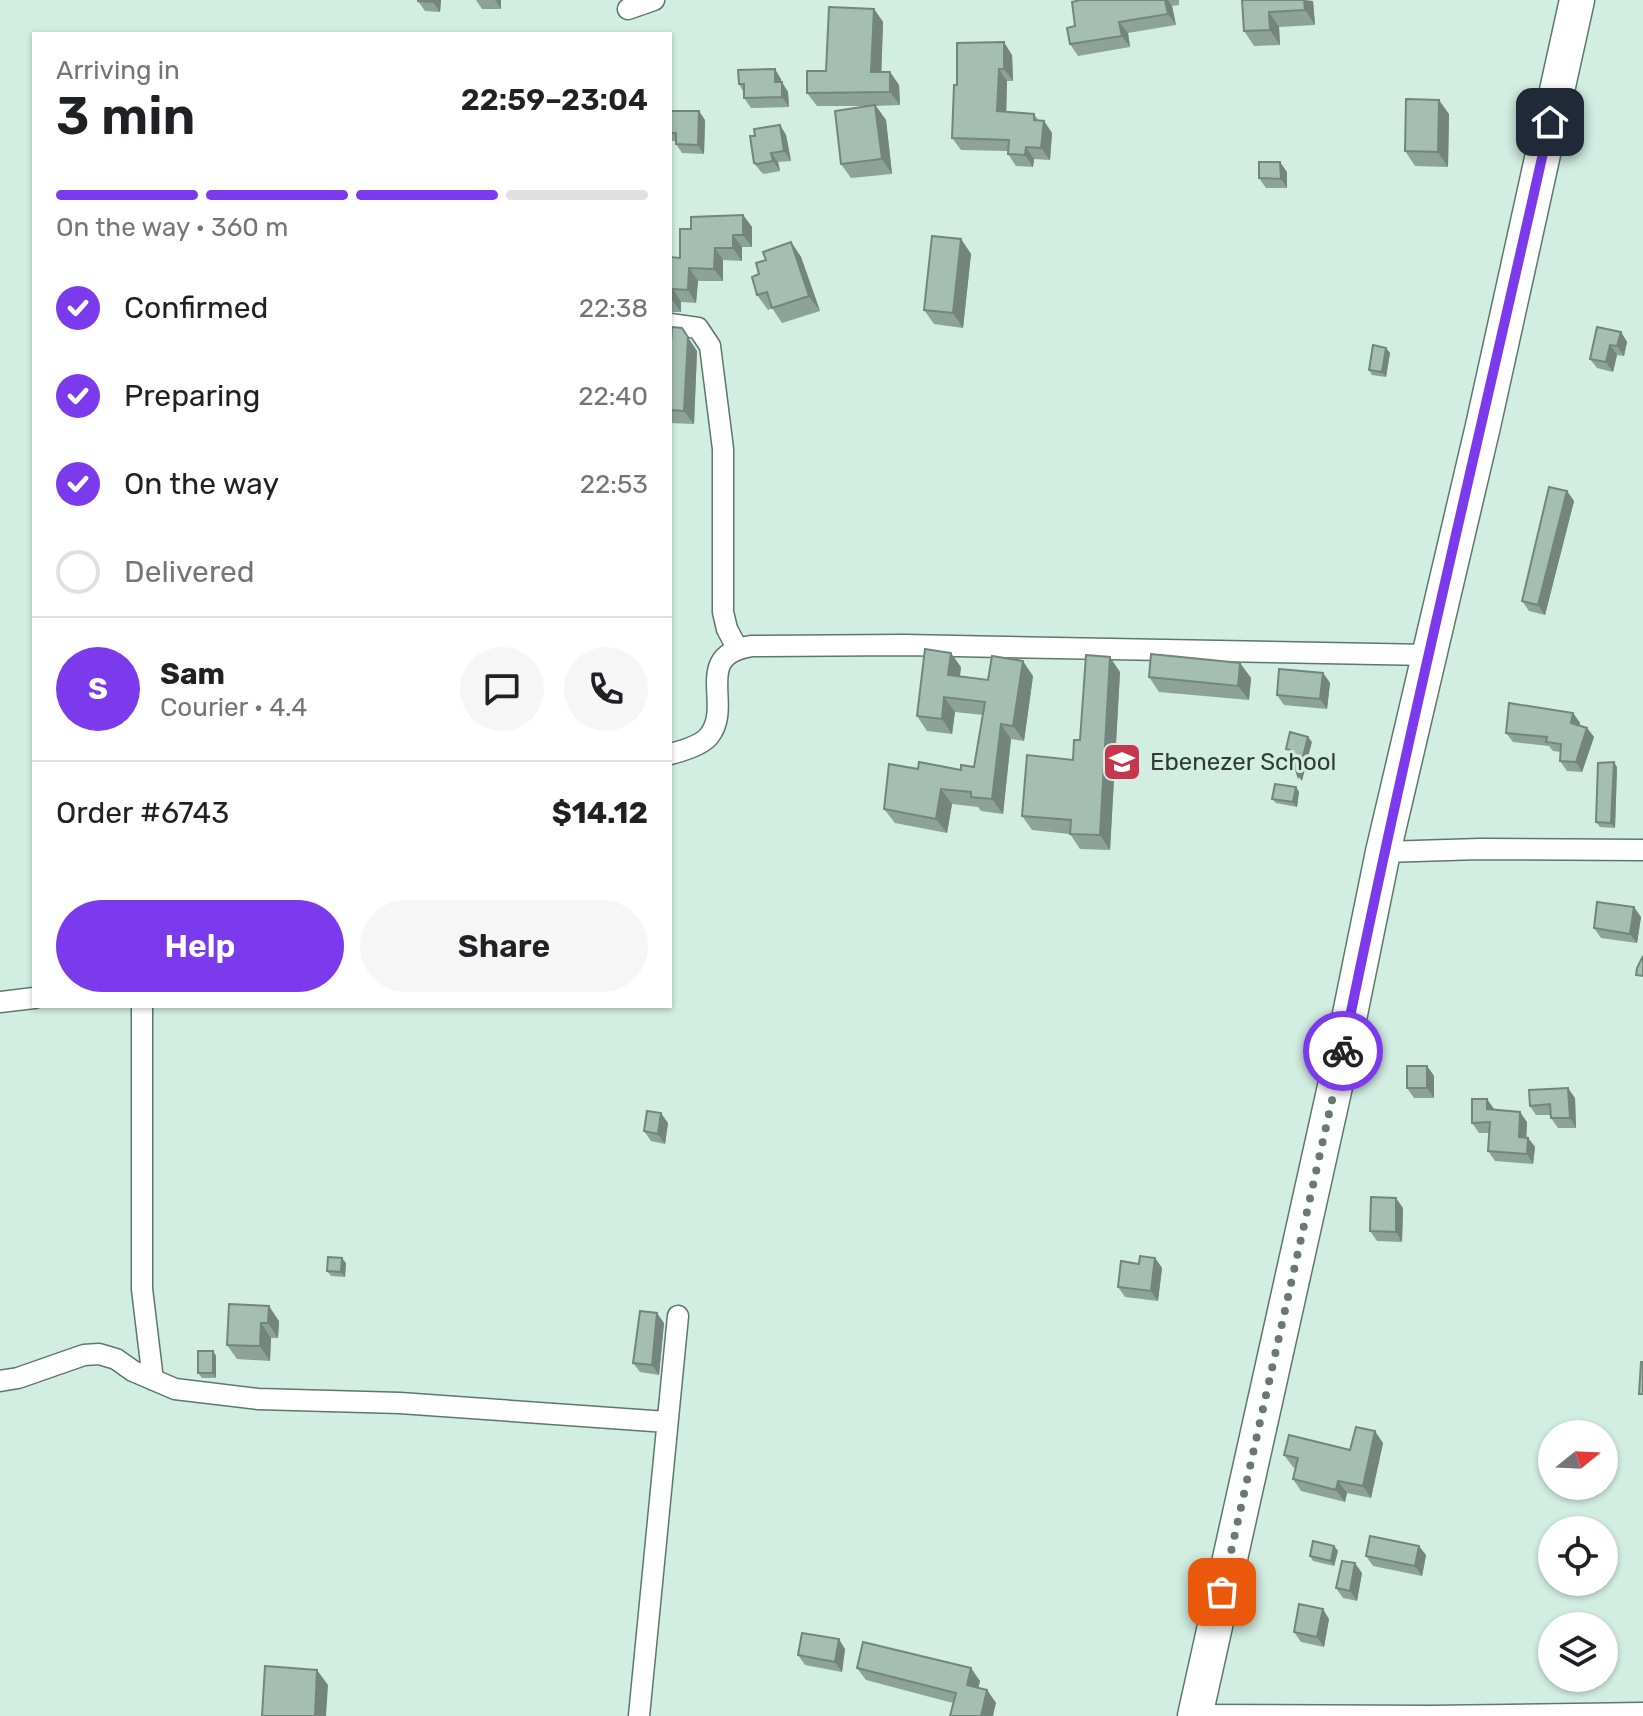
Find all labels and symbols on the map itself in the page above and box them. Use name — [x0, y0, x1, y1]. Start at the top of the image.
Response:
pin — [1516, 88, 1584, 156]
school or university icon: Ebenezer School — [1101, 741, 1143, 783]
place label: Ebenezer School — [1150, 748, 1336, 776]
courier — [1303, 1011, 1383, 1091]
north arrow — [1538, 1420, 1618, 1500]
pin — [1188, 1558, 1256, 1626]

